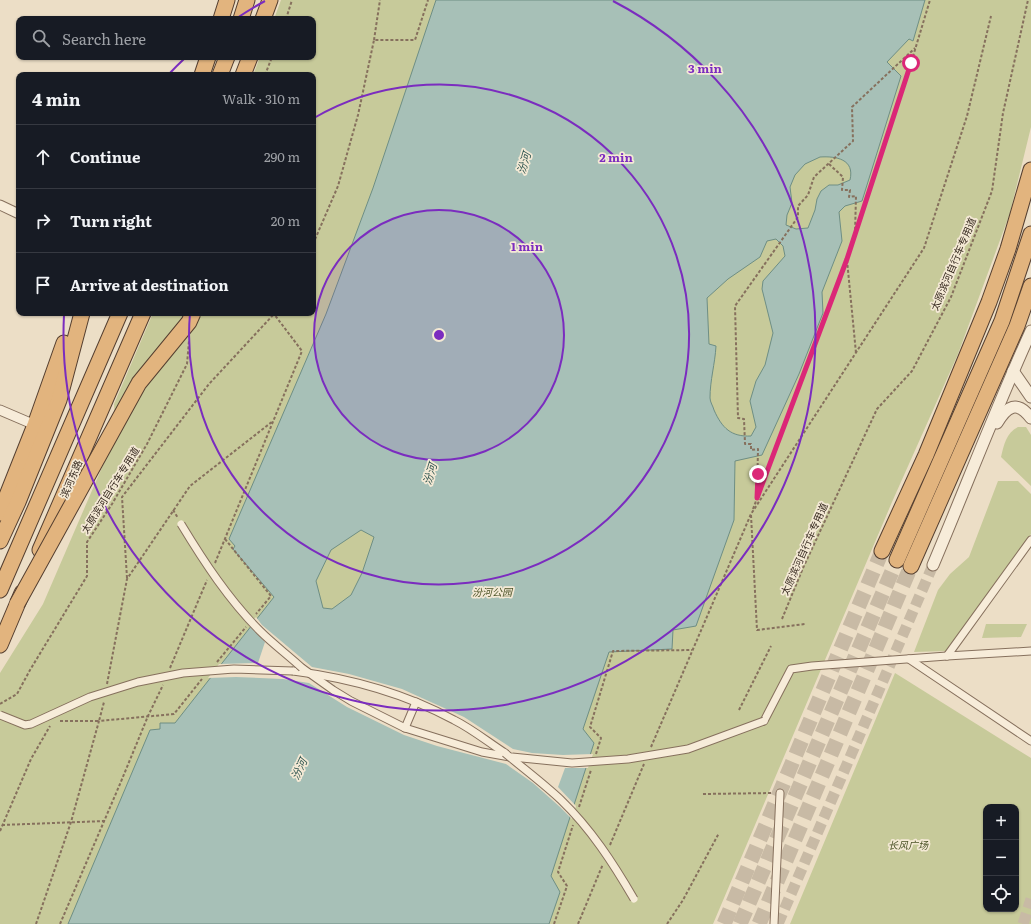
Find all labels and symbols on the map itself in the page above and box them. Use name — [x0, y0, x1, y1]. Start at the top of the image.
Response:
route start — [902, 54, 920, 72]
text: 3 min — [688, 59, 723, 77]
water label: 汾河 — [512, 148, 534, 176]
text: 2 min — [599, 148, 633, 166]
street label: 太原滨河自行车专用道 — [926, 215, 979, 313]
text: 1 min — [511, 237, 544, 255]
centre of rings — [432, 328, 446, 342]
street label: 太原滨河自行车专用道 — [77, 443, 142, 536]
street label: 滨河东路 — [56, 457, 85, 500]
water label: 汾河 — [418, 459, 440, 487]
route end — [749, 465, 767, 483]
street label: 太原滨河自行车专用道 — [776, 500, 831, 598]
park label: 汾河公园 — [472, 584, 514, 599]
water label: 汾河 — [286, 753, 311, 782]
park label: 长风广场 — [888, 837, 929, 852]

